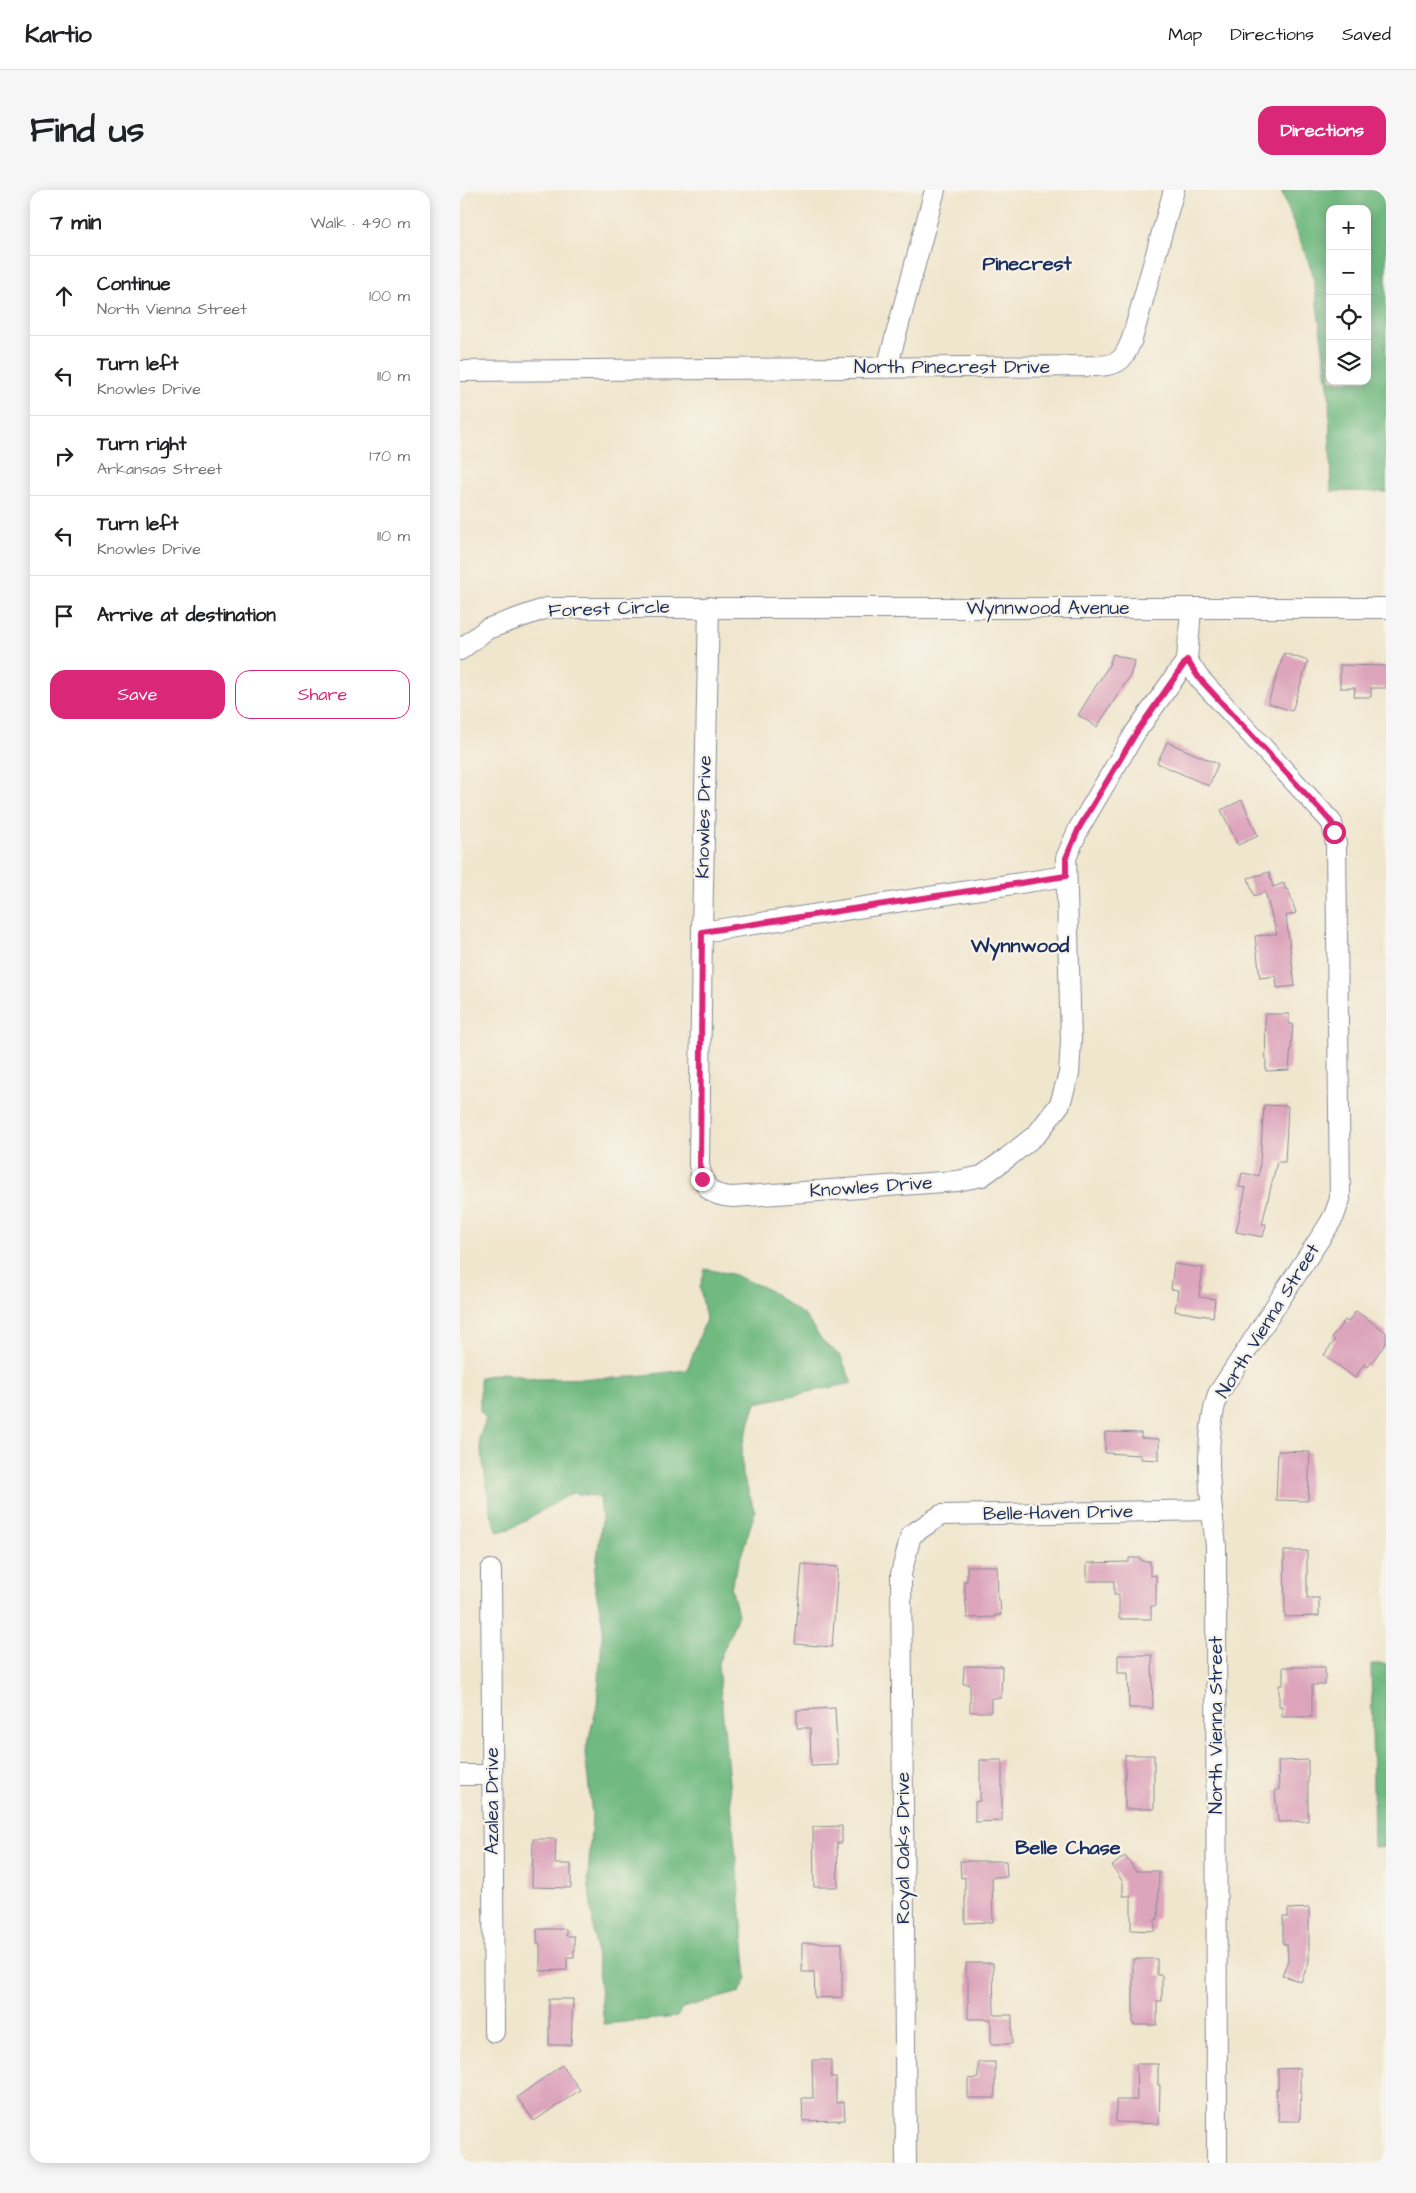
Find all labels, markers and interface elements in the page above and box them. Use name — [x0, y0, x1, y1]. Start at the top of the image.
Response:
text: Kartio — [25, 18, 92, 52]
text: Map — [1168, 22, 1202, 47]
text: Directions — [1230, 22, 1314, 47]
text: Saved — [1342, 22, 1391, 47]
text: Find us — [30, 106, 144, 155]
button: Directions — [1258, 106, 1386, 155]
map controls — [1326, 205, 1371, 385]
button: + — [1326, 205, 1371, 250]
text: 7 min — [50, 208, 101, 237]
text: Walk · 490 m — [310, 212, 410, 234]
district label: Pinecrest — [982, 250, 1073, 278]
button: − — [1326, 250, 1371, 295]
text: Continue — [97, 271, 171, 298]
icon: ahead — [50, 282, 78, 310]
text: 100 m — [369, 285, 410, 307]
button: locate — [1326, 295, 1371, 340]
text: North Vienna Street — [97, 298, 247, 320]
button: layers — [1326, 340, 1371, 385]
text: Turn left — [97, 351, 178, 378]
street label: North Pinecrest Drive — [854, 354, 1050, 381]
icon: left — [50, 362, 78, 390]
text: 110 m — [377, 365, 410, 387]
text: Knowles Drive — [97, 378, 201, 400]
text: Turn right — [97, 431, 186, 458]
icon: right — [50, 442, 78, 470]
text: 170 m — [369, 445, 410, 467]
text: Arkansas Street — [97, 458, 222, 480]
text: Turn left — [97, 511, 178, 538]
icon: left — [50, 522, 78, 550]
text: 110 m — [377, 525, 410, 547]
text: Knowles Drive — [97, 538, 201, 560]
street label: Forest Circle — [548, 593, 670, 625]
street label: Wynnwood Avenue — [966, 595, 1130, 623]
icon: arrive — [50, 602, 78, 630]
text: Arrive at destination — [97, 602, 276, 629]
button: Save — [50, 670, 225, 719]
button: Share — [235, 670, 410, 719]
street label: Knowles Drive — [689, 755, 719, 879]
route start — [1323, 821, 1346, 844]
district label: Wynnwood — [970, 932, 1070, 961]
route end — [691, 1168, 714, 1191]
street label: Knowles Drive — [809, 1169, 933, 1205]
street label: North Vienna Street — [1209, 1238, 1327, 1404]
street label: Belle-Haven Drive — [983, 1498, 1133, 1528]
street label: North Vienna Street — [1203, 1636, 1230, 1814]
street label: Azalea Drive — [479, 1747, 506, 1855]
street label: Royal Oaks Drive — [890, 1772, 918, 1924]
district label: Belle Chase — [1015, 1834, 1121, 1862]

